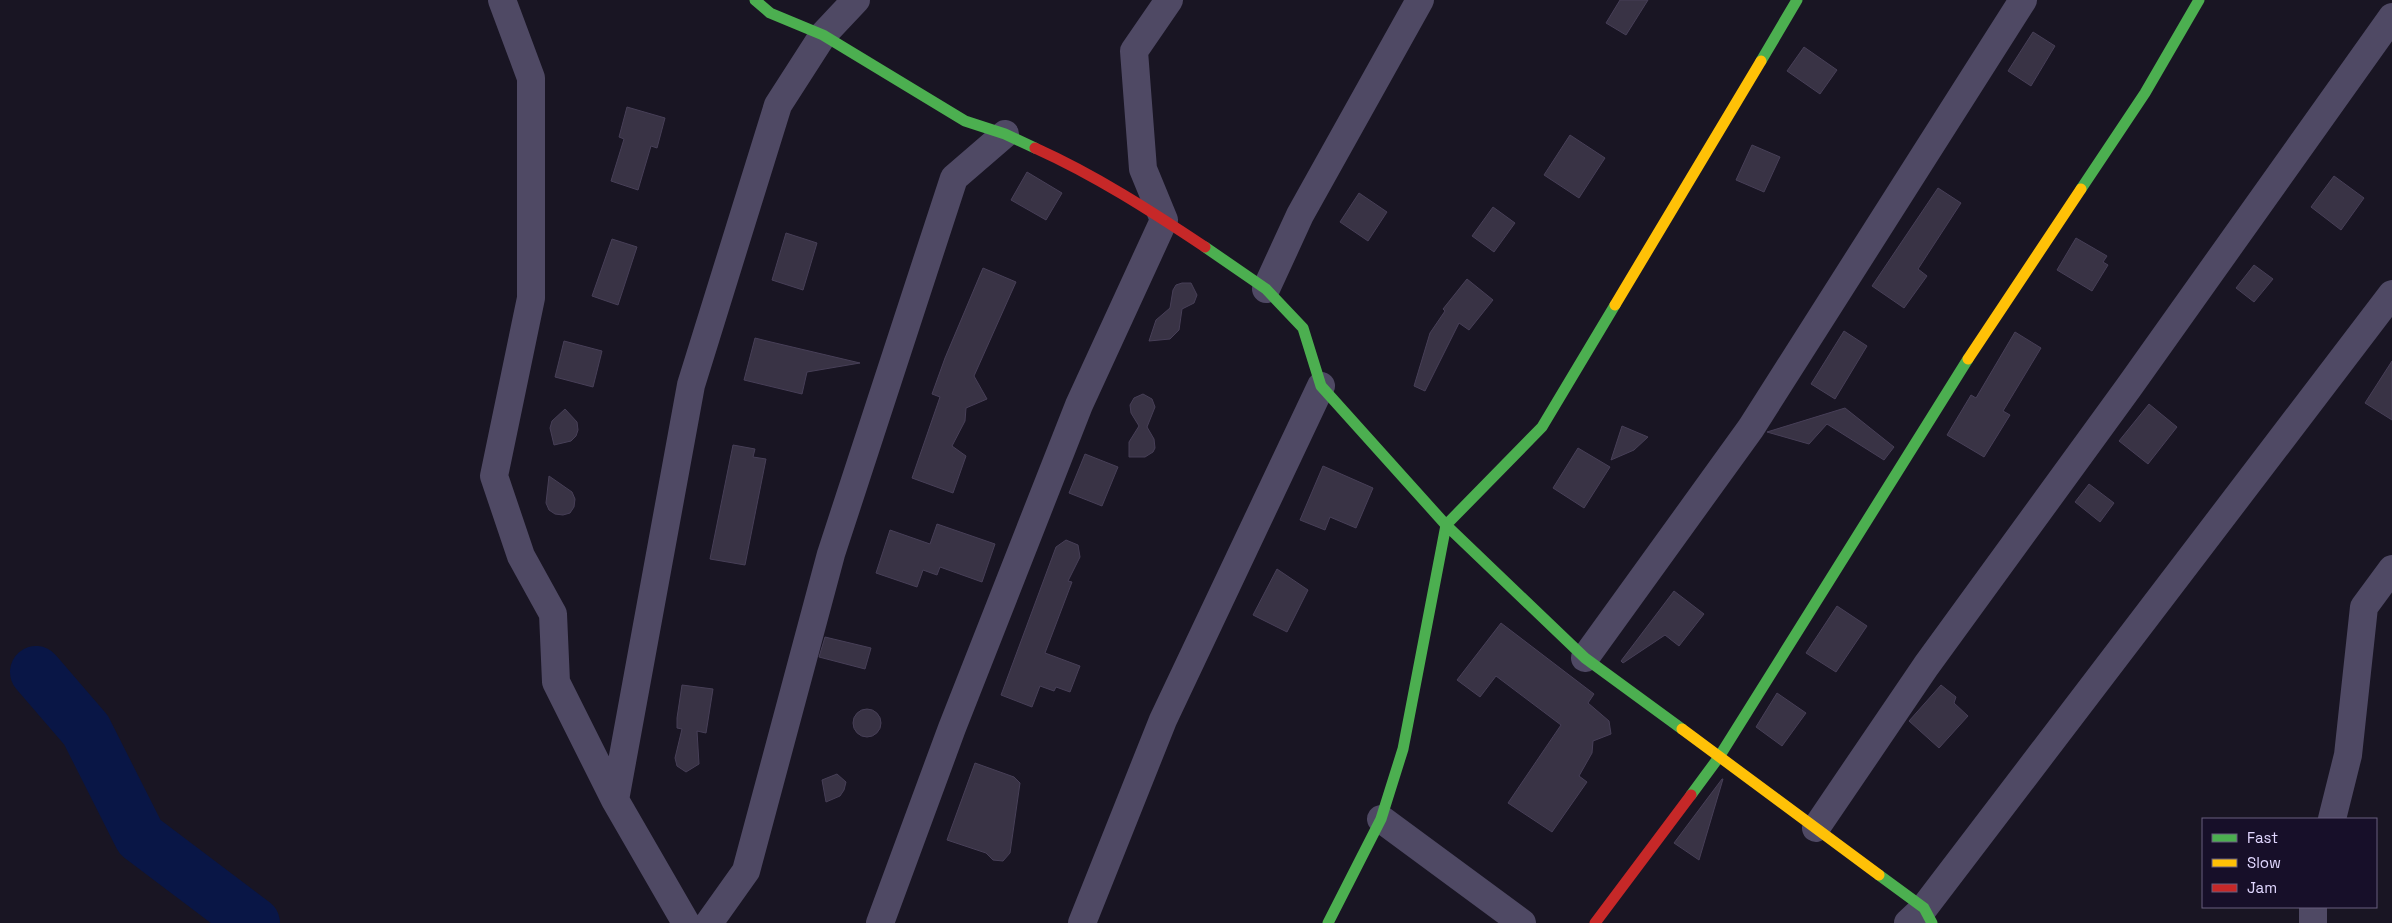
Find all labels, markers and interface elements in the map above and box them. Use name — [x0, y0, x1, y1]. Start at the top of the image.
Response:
legend — [2202, 818, 2377, 908]
text: Fast — [2247, 828, 2278, 847]
text: Slow — [2247, 853, 2281, 872]
text: Jam — [2247, 878, 2277, 897]

